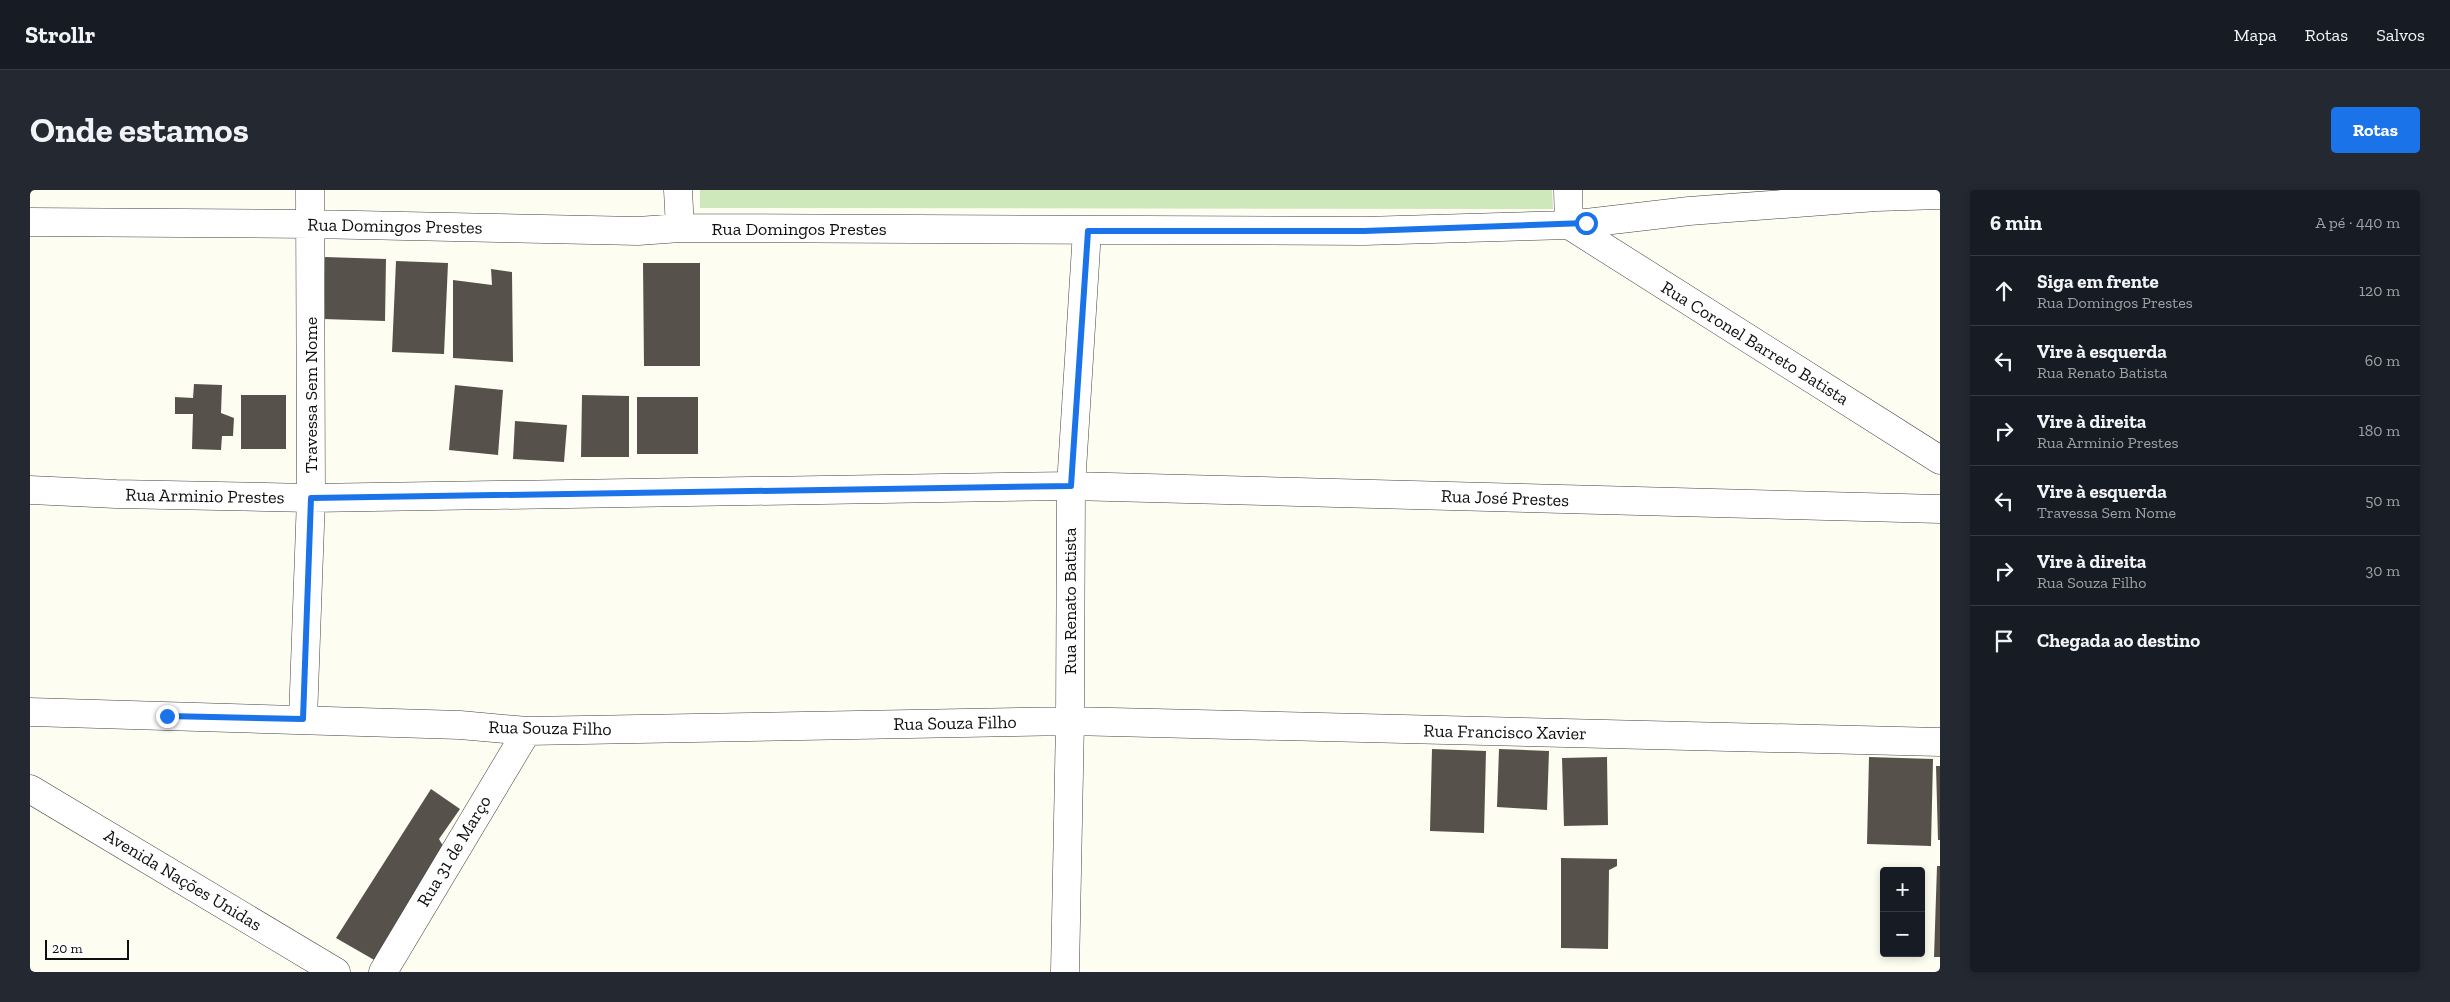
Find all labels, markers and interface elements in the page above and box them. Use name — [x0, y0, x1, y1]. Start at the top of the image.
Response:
text: Strollr — [25, 20, 95, 49]
text: Mapa — [2234, 24, 2277, 46]
text: Rotas — [2305, 24, 2348, 46]
text: Salvos — [2376, 24, 2425, 46]
button: Rotas — [2331, 107, 2420, 153]
text: Onde estamos — [30, 109, 249, 151]
text: 6 min — [1990, 210, 2042, 235]
route start — [1575, 212, 1598, 235]
street label: Rua Domingos Prestes — [307, 213, 483, 239]
text: A pé · 440 m — [2316, 213, 2400, 232]
street label: Rua Domingos Prestes — [711, 218, 887, 240]
text: Siga em frente — [2037, 270, 2159, 293]
street label: Rua Coronel Barreto Batista — [1657, 276, 1853, 410]
icon: ahead — [1990, 277, 2018, 305]
text: 120 m — [2359, 281, 2400, 300]
text: Rua Domingos Prestes — [2037, 293, 2193, 312]
street label: Travessa Sem Nome — [300, 317, 322, 473]
text: Vire à esquerda — [2037, 340, 2167, 363]
icon: left — [1990, 347, 2018, 375]
text: 60 m — [2365, 351, 2400, 370]
text: Rua Renato Batista — [2037, 363, 2168, 382]
text: Vire à direita — [2037, 410, 2146, 433]
icon: right — [1990, 417, 2018, 445]
text: 180 m — [2359, 421, 2400, 440]
text: Rua Arminio Prestes — [2037, 433, 2179, 452]
text: Vire à esquerda — [2037, 480, 2167, 503]
street label: Rua Arminio Prestes — [125, 484, 285, 508]
street label: Rua José Prestes — [1440, 485, 1570, 511]
icon: left — [1990, 487, 2018, 515]
text: 50 m — [2365, 491, 2400, 510]
text: Travessa Sem Nome — [2037, 503, 2176, 522]
street label: Rua Renato Batista — [1059, 527, 1081, 674]
text: Vire à direita — [2037, 550, 2146, 573]
icon: right — [1990, 557, 2018, 585]
text: 30 m — [2366, 561, 2400, 580]
text: Rua Souza Filho — [2037, 573, 2147, 592]
icon: arrive — [1990, 627, 2018, 655]
text: Chegada ao destino — [2037, 629, 2200, 652]
route end — [156, 705, 179, 728]
street label: Rua Souza Filho — [893, 711, 1017, 735]
street label: Rua Souza Filho — [488, 716, 612, 740]
street label: Rua Francisco Xavier — [1423, 720, 1587, 744]
street label: Rua 31 de Março — [412, 791, 496, 911]
street label: Avenida Nações Unidas — [100, 824, 266, 936]
map controls — [1880, 867, 1925, 957]
button: + — [1880, 867, 1925, 912]
button: − — [1880, 912, 1925, 957]
scale bar — [45, 937, 129, 960]
text: 20 m — [52, 940, 83, 957]

